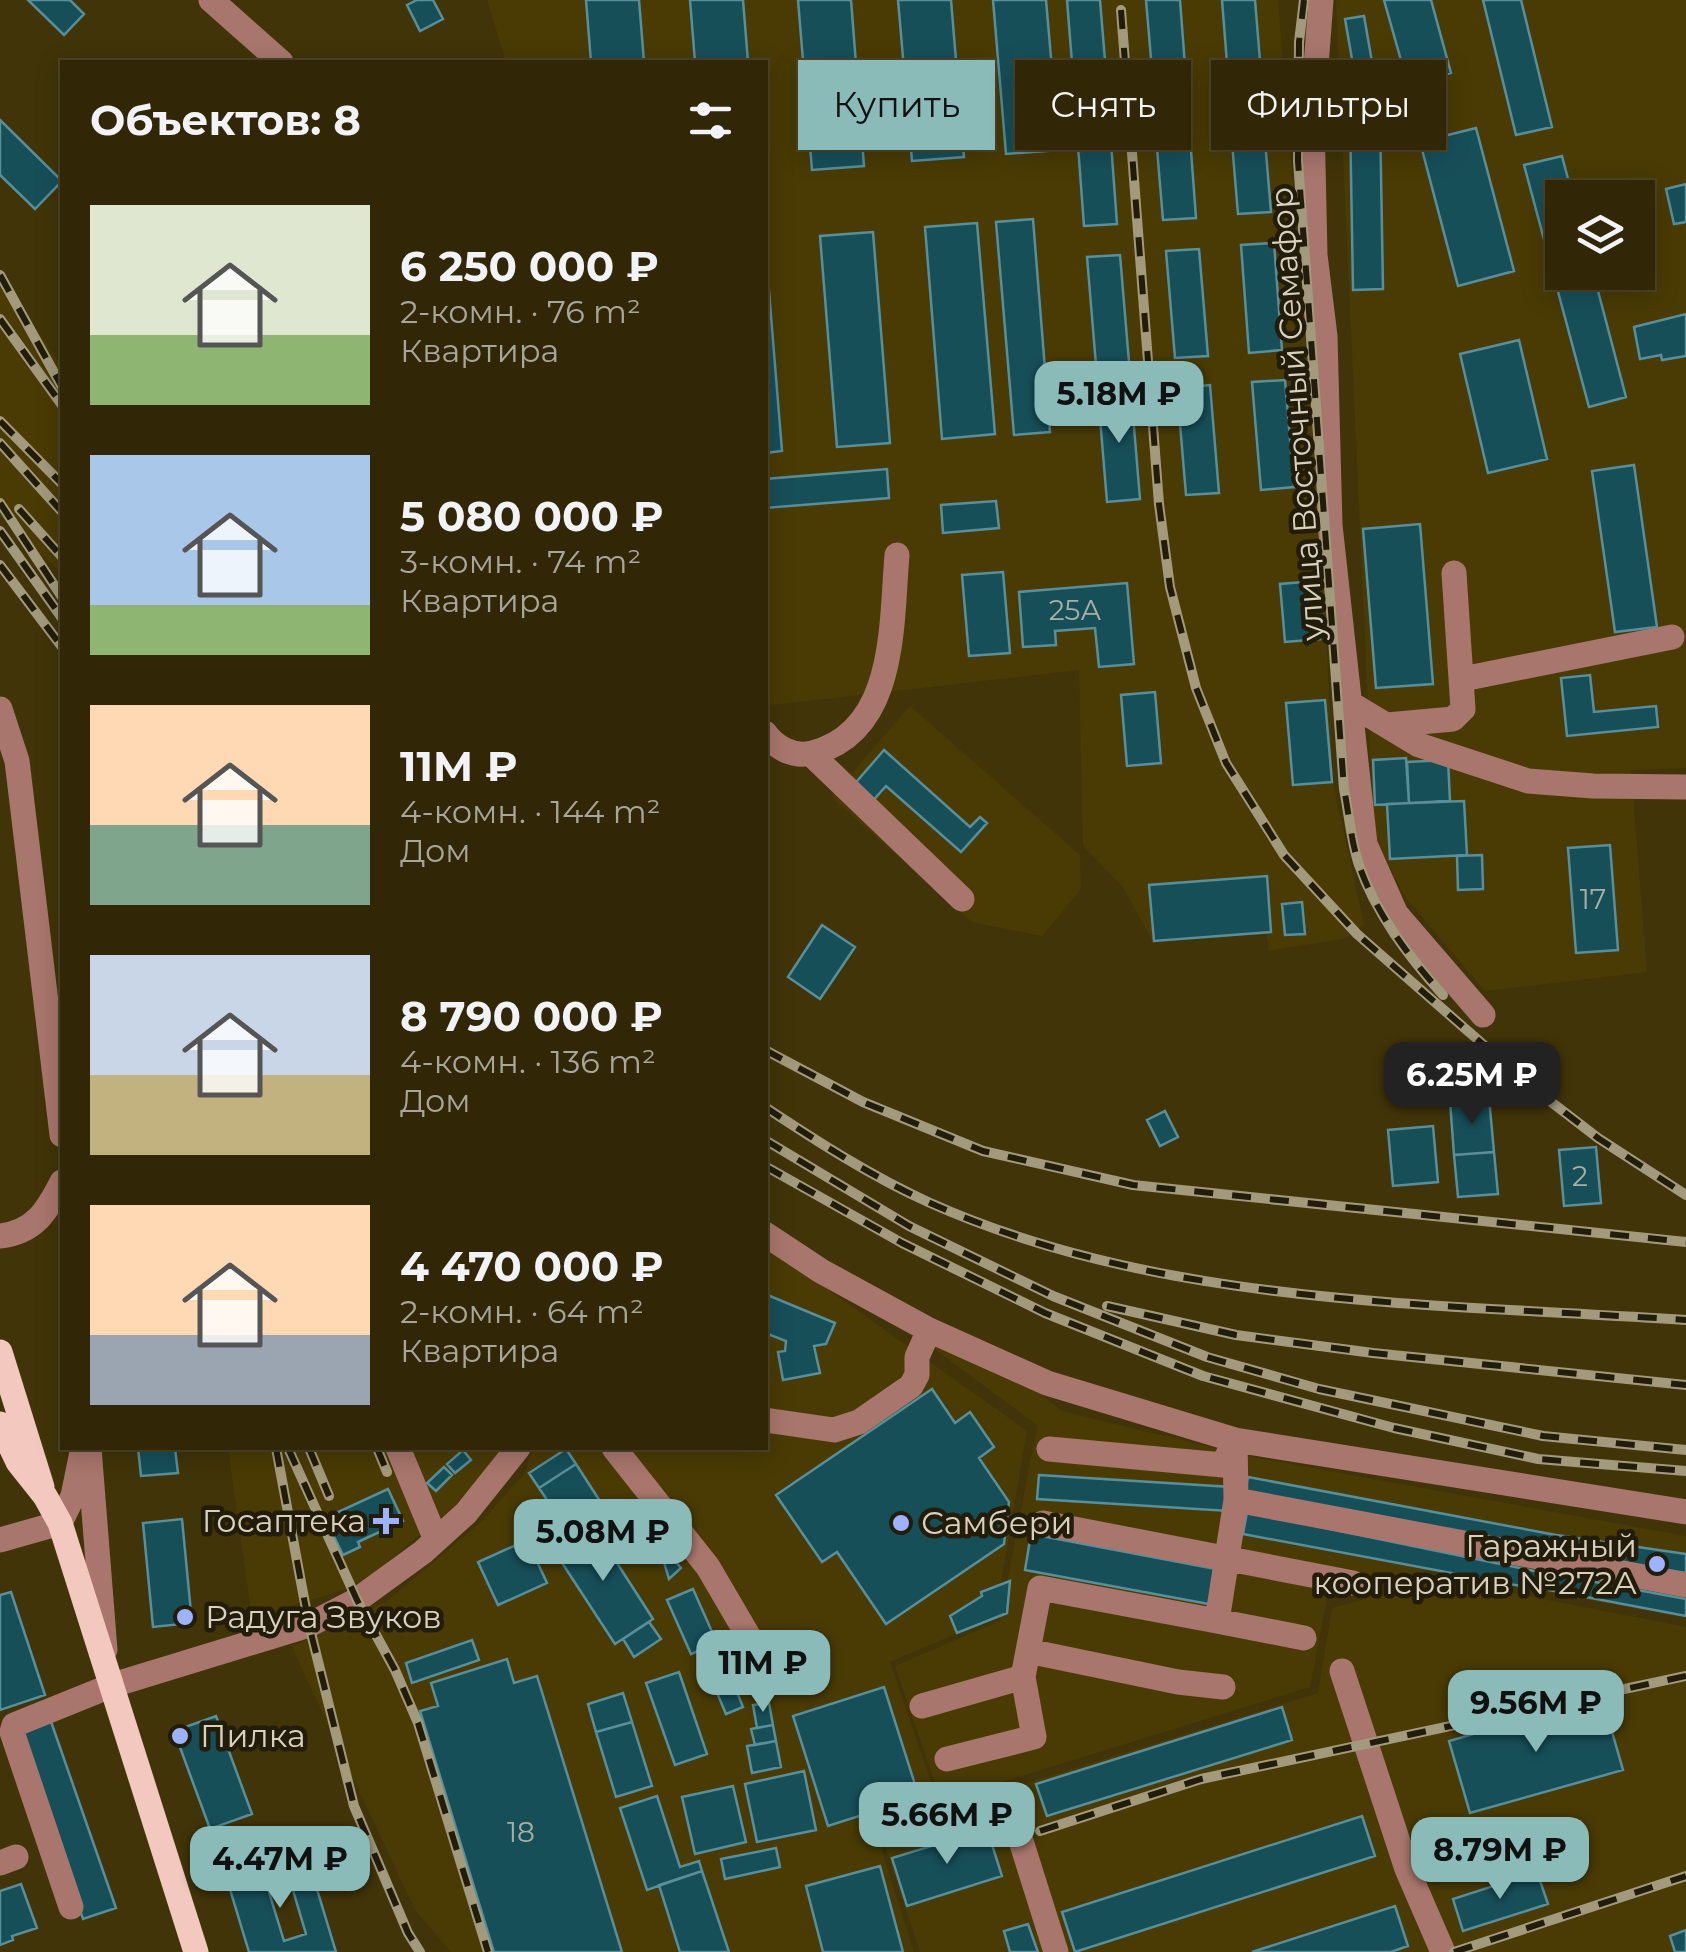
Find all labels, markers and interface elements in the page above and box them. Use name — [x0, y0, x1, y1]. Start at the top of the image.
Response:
chip: Купить — [798, 60, 995, 150]
chip: Снять — [1015, 60, 1191, 150]
chip: Фильтры — [1211, 60, 1446, 150]
icon: filters — [683, 93, 738, 148]
text: Объектов: 8 — [90, 94, 361, 146]
map controls — [1545, 180, 1655, 290]
button: layers — [1545, 180, 1655, 290]
street label: улица Восточный Семафор — [1261, 186, 1332, 643]
text: 6 250 000 ₽ — [400, 240, 659, 292]
icon: home — [170, 245, 290, 365]
text: 2-комн. · 76 m² — [400, 292, 641, 331]
text: Квартира — [400, 331, 559, 370]
pin: 5.18M ₽ — [1027, 361, 1211, 446]
text: 5.18M ₽ — [1056, 374, 1182, 413]
text: 5 080 000 ₽ — [400, 490, 664, 542]
icon: home — [170, 495, 290, 615]
text: 3-комн. · 74 m² — [400, 542, 641, 581]
text: Квартира — [400, 581, 559, 620]
house number: 25А — [1049, 593, 1101, 627]
text: 11M ₽ — [400, 740, 518, 792]
icon: home — [170, 745, 290, 865]
text: 4-комн. · 144 m² — [400, 792, 661, 831]
text: Дом — [400, 831, 471, 870]
house number: 17 — [1580, 882, 1606, 916]
text: 8 790 000 ₽ — [400, 990, 663, 1042]
icon: home — [170, 995, 290, 1115]
text: 4-комн. · 136 m² — [400, 1042, 656, 1081]
pin: 6.25M ₽ — [1380, 1042, 1564, 1127]
text: 6.25M ₽ — [1406, 1055, 1538, 1094]
text: Дом — [400, 1081, 471, 1120]
house number: 2 — [1572, 1159, 1588, 1193]
text: 4 470 000 ₽ — [400, 1240, 664, 1292]
icon: home — [170, 1245, 290, 1365]
text: 2-комн. · 64 m² — [400, 1292, 644, 1331]
text: Квартира — [400, 1331, 559, 1370]
pin: 5.08M ₽ — [511, 1499, 695, 1584]
place label: Госаптека — [202, 1501, 366, 1540]
place label: Самбери — [921, 1503, 1072, 1542]
marker: Госаптека — [375, 1510, 397, 1532]
text: 5.08M ₽ — [536, 1512, 670, 1551]
marker: Самбери — [890, 1512, 912, 1534]
place label: Гаражный кооператив №272А — [1313, 1526, 1637, 1602]
marker: Гаражный кооператив №272А — [1646, 1553, 1668, 1575]
place label: Радуга Звуков — [205, 1597, 442, 1636]
marker: Радуга Звуков — [174, 1606, 196, 1628]
pin: 11M ₽ — [693, 1630, 833, 1715]
text: 11M ₽ — [718, 1643, 808, 1682]
pin: 9.56M ₽ — [1444, 1670, 1628, 1755]
text: 9.56M ₽ — [1470, 1683, 1602, 1722]
place label: Пилка — [200, 1716, 306, 1755]
marker: Пилка — [169, 1725, 191, 1747]
pin: 5.66M ₽ — [855, 1782, 1039, 1867]
text: 5.66M ₽ — [881, 1795, 1013, 1834]
house number: 18 — [507, 1815, 535, 1849]
pin: 8.79M ₽ — [1408, 1817, 1592, 1902]
pin: 4.47M ₽ — [188, 1826, 372, 1911]
text: 8.79M ₽ — [1433, 1830, 1567, 1869]
text: 4.47M ₽ — [212, 1839, 348, 1878]

